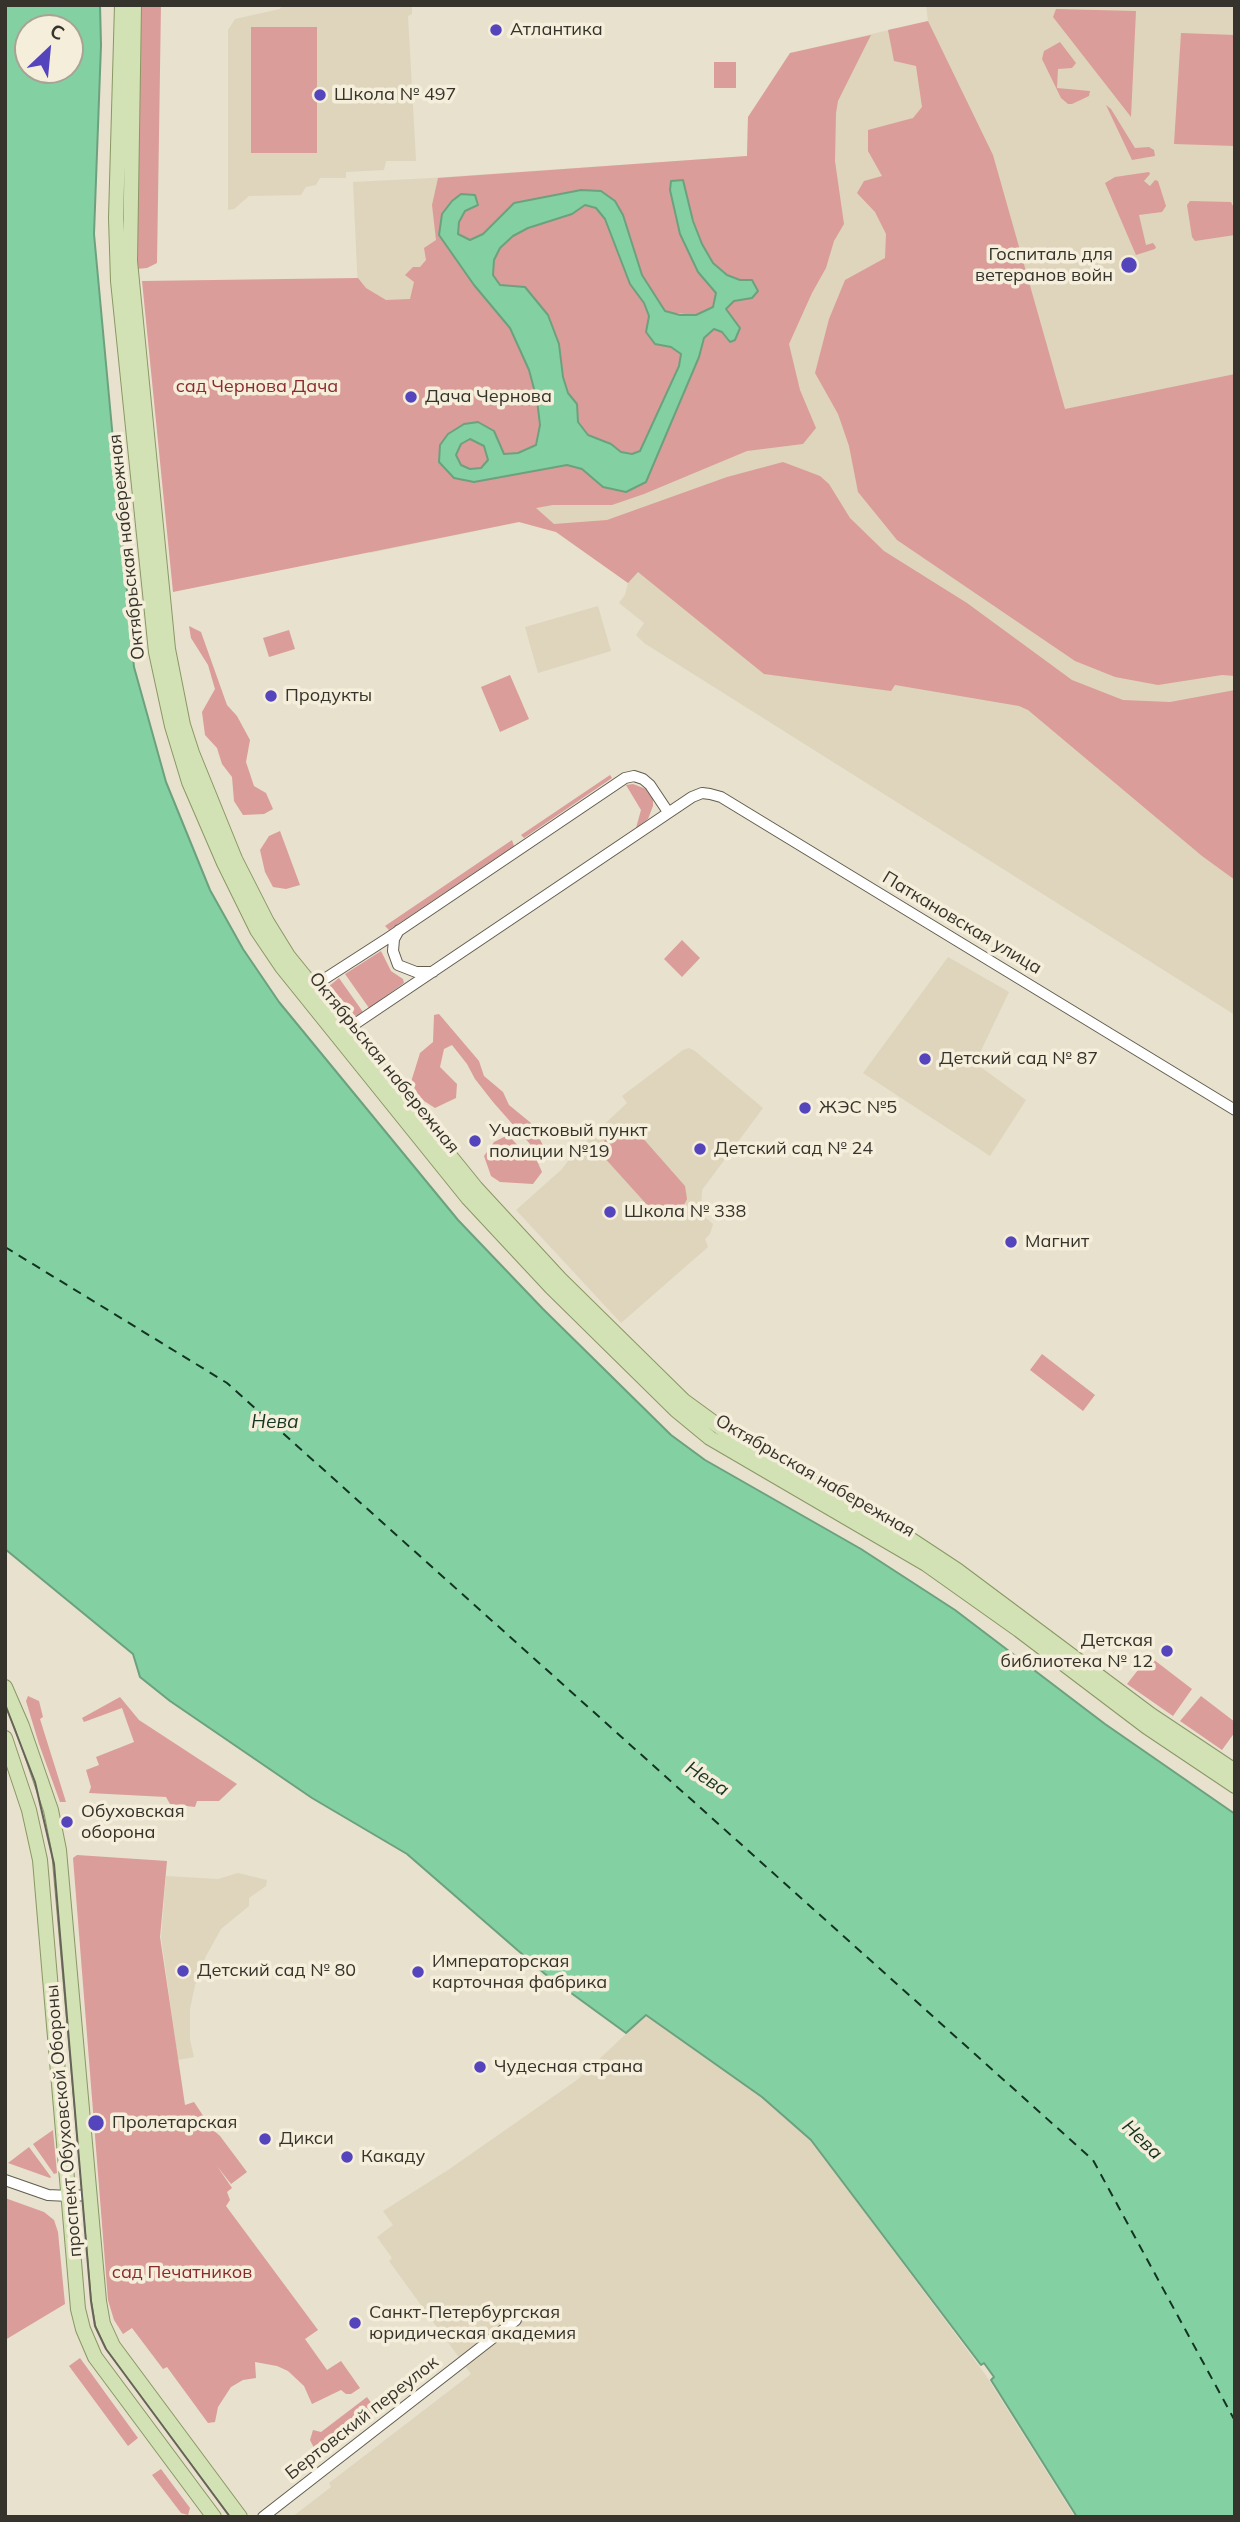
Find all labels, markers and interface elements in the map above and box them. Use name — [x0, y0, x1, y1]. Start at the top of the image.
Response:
north arrow — [14, 14, 84, 84]
text: С — [46, 18, 68, 46]
place label: Атлантика — [510, 19, 603, 41]
marker: Атлантика — [488, 22, 504, 38]
place label: Школа № 497 — [334, 84, 456, 106]
marker: Школа № 497 — [312, 87, 328, 103]
place label: Госпиталь для ветеранов войн — [975, 244, 1113, 286]
marker: Госпиталь для ветеранов войн — [1119, 255, 1139, 275]
park label: сад Чернова Дача — [176, 376, 338, 398]
place label: Дача Чернова — [425, 386, 552, 408]
marker: Дача Чернова — [403, 389, 419, 405]
street label: Октябрьская набережная — [104, 433, 150, 661]
place label: Продукты — [285, 685, 372, 707]
marker: Продукты — [263, 688, 279, 704]
street label: Паткановская улица — [879, 867, 1045, 979]
street label: Октябрьская набережная — [304, 968, 464, 1158]
place label: Детский сад № 87 — [939, 1048, 1098, 1070]
marker: Детский сад № 87 — [917, 1051, 933, 1067]
place label: ЖЭС №5 — [819, 1097, 897, 1119]
marker: ЖЭС №5 — [797, 1100, 813, 1116]
place label: Участковый пункт полиции №19 — [489, 1120, 647, 1162]
marker: Участковый пункт полиции №19 — [467, 1133, 483, 1149]
place label: Детский сад № 24 — [714, 1138, 873, 1160]
marker: Детский сад № 24 — [692, 1141, 708, 1157]
place label: Школа № 338 — [624, 1201, 746, 1223]
marker: Школа № 338 — [602, 1204, 618, 1220]
place label: Магнит — [1025, 1231, 1089, 1253]
marker: Магнит — [1003, 1234, 1019, 1250]
street label: Октябрьская набережная — [711, 1410, 919, 1542]
water label: Нева — [251, 1411, 299, 1433]
place label: Детская библиотека № 12 — [1000, 1630, 1153, 1672]
marker: Детская библиотека № 12 — [1159, 1643, 1175, 1659]
water label: Нева — [681, 1757, 733, 1801]
place label: Обуховская оборона — [81, 1801, 185, 1843]
marker: Обуховская оборона — [59, 1814, 75, 1830]
place label: Императорская карточная фабрика — [432, 1951, 607, 1994]
place label: Детский сад № 80 — [197, 1960, 356, 1982]
marker: Детский сад № 80 — [175, 1963, 191, 1979]
marker: Императорская карточная фабрика — [410, 1964, 426, 1980]
street label: проспект Обуховской Обороны — [41, 1984, 87, 2258]
place label: Чудесная страна — [494, 2056, 643, 2078]
marker: Чудесная страна — [472, 2059, 488, 2075]
place label: Пролетарская — [112, 2112, 237, 2134]
marker: Пролетарская — [86, 2113, 106, 2133]
water label: Нева — [1117, 2115, 1167, 2165]
place label: Дикси — [279, 2128, 334, 2150]
marker: Дикси — [257, 2131, 273, 2147]
place label: Какаду — [361, 2146, 425, 2168]
marker: Какаду — [339, 2149, 355, 2165]
park label: сад Печатников — [112, 2262, 252, 2284]
place label: Санкт-Петербургская юридическая академия — [369, 2302, 576, 2344]
marker: Санкт-Петербургская юридическая академия — [347, 2315, 363, 2331]
street label: Бертовский переулок — [281, 2352, 443, 2484]

